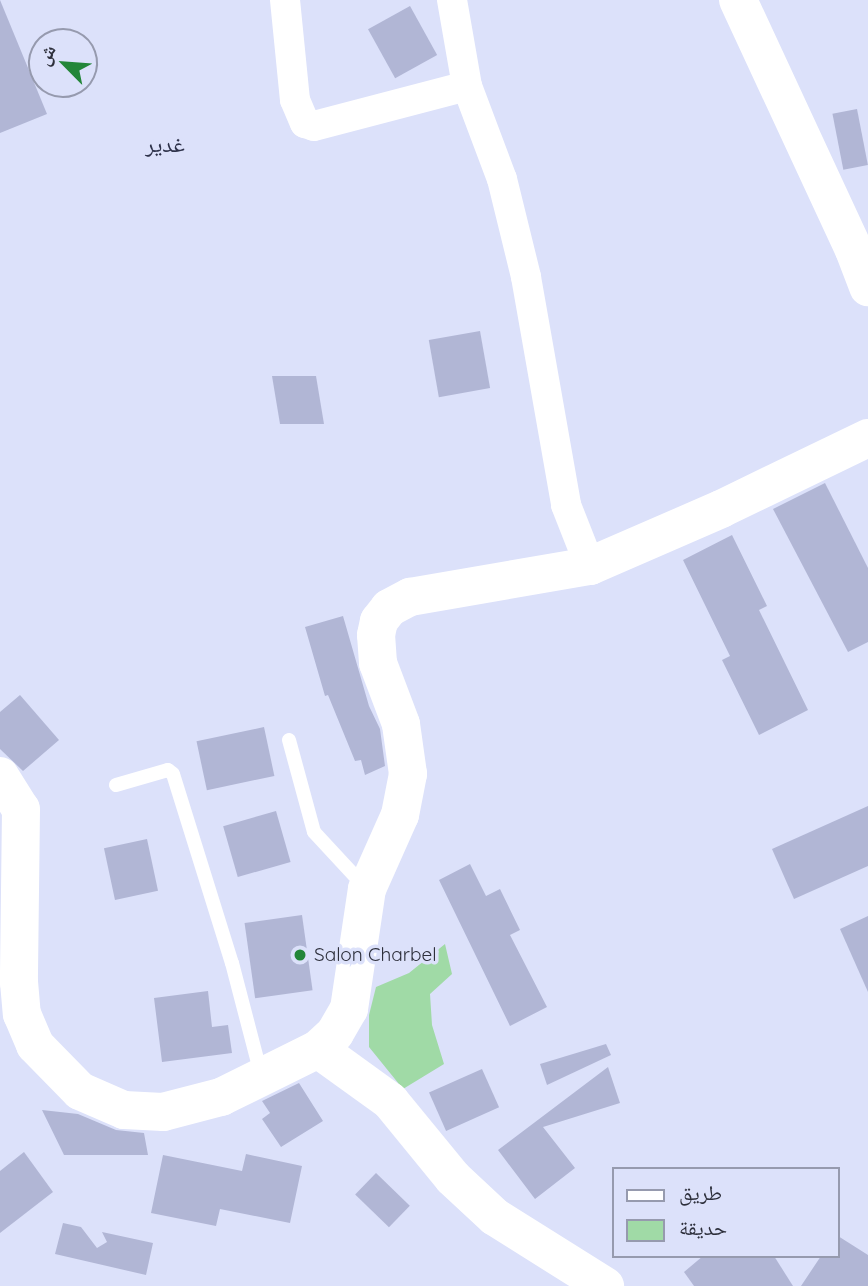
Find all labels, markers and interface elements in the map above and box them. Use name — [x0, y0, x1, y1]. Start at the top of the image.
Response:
north arrow — [28, 28, 98, 98]
text: ش — [31, 41, 61, 69]
district label: غدير — [145, 130, 185, 158]
place label: Salon Charbel — [314, 944, 437, 966]
marker: Salon Charbel — [292, 947, 308, 963]
legend — [612, 1167, 840, 1258]
text: طريق — [679, 1179, 722, 1205]
text: حديقة — [679, 1214, 727, 1240]

